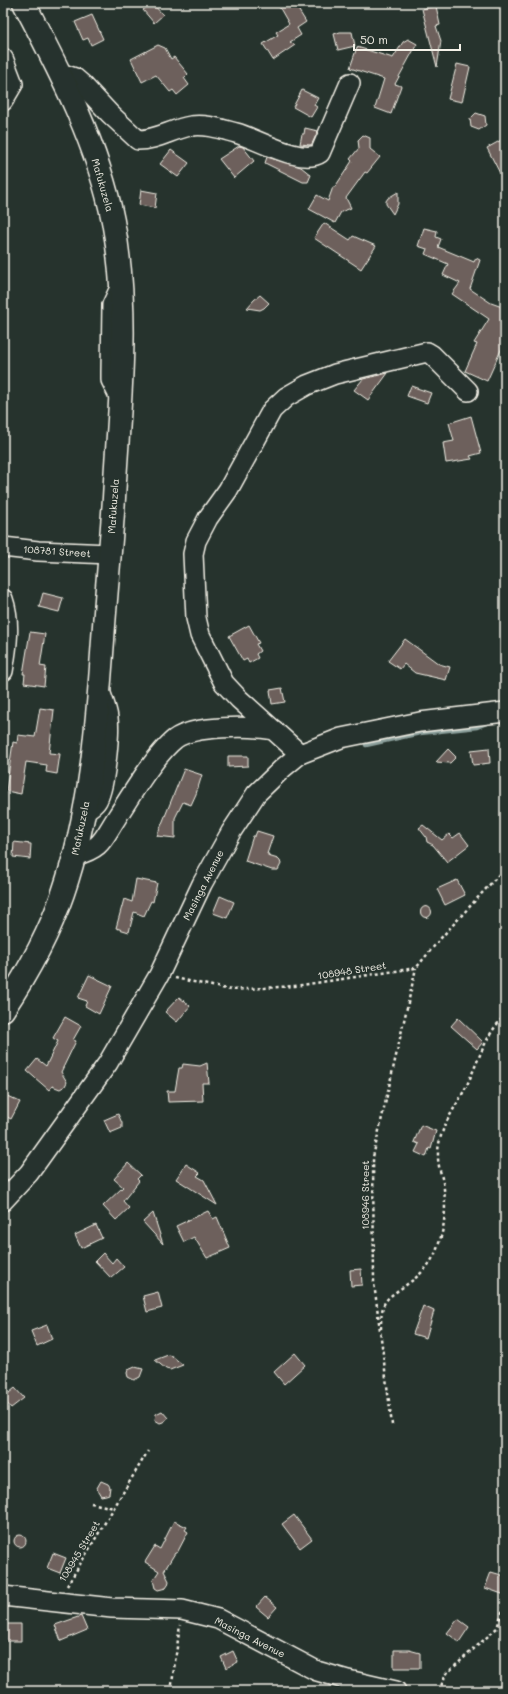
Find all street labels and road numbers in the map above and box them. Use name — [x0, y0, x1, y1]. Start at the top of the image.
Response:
street label: Mafukuzela — [89, 157, 117, 213]
street label: Mafukuzela — [104, 478, 122, 534]
street label: 108781 Street — [23, 542, 91, 560]
street label: Mafukuzela — [67, 800, 93, 856]
street label: Masinga Avenue — [179, 847, 227, 923]
street label: 108948 Street — [317, 958, 387, 982]
street label: 108946 Street — [358, 1160, 372, 1230]
street label: 108945 Street — [55, 1518, 103, 1584]
street label: Masinga Avenue — [212, 1613, 288, 1661]

